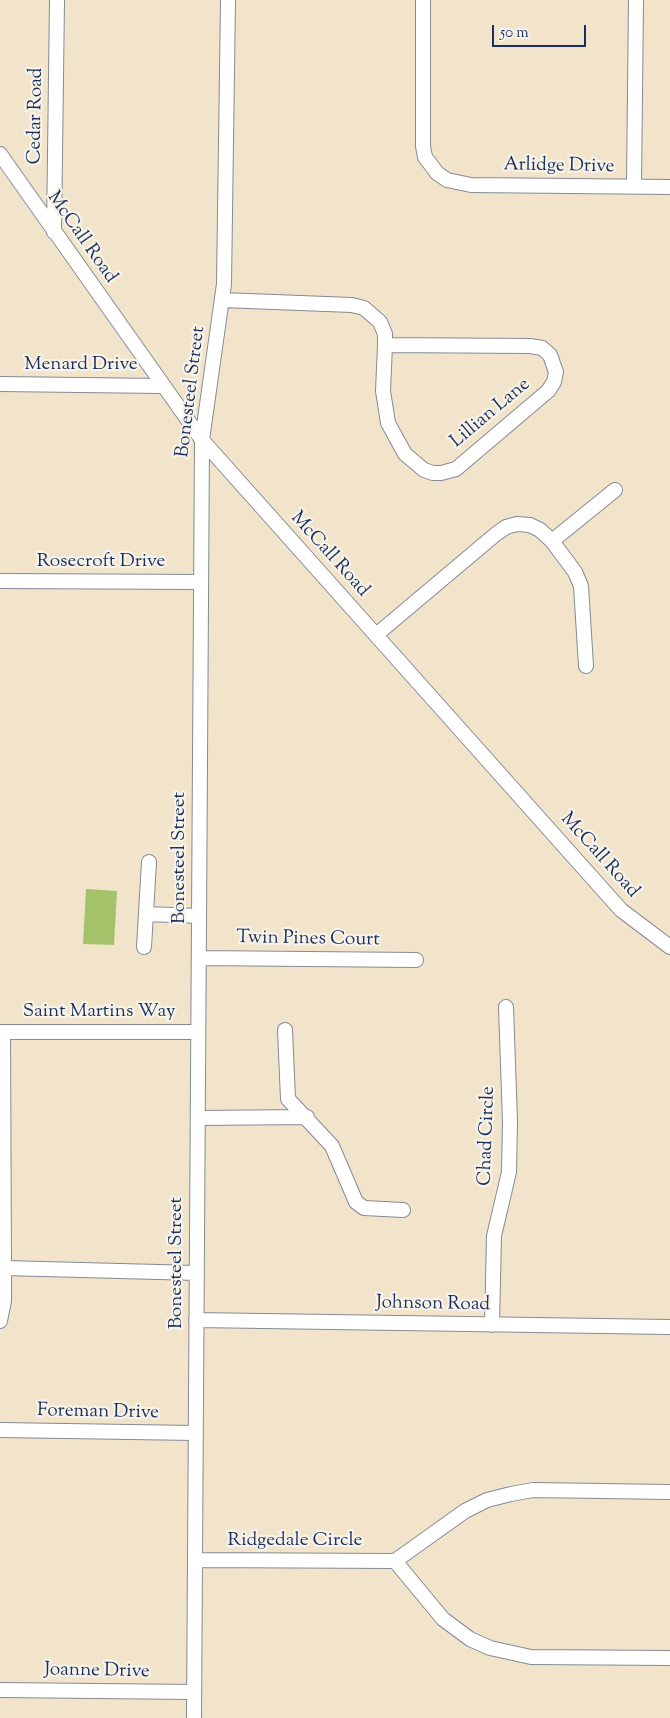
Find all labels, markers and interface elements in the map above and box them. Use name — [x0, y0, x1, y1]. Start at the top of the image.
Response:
scale bar — [495, 15, 589, 47]
text: 50 m — [500, 23, 529, 44]
street label: Cedar Road — [25, 67, 49, 165]
street label: Arlidge Drive — [503, 155, 615, 179]
street label: McCall Road — [41, 188, 121, 288]
street label: Bonesteel Street — [173, 325, 211, 459]
street label: Menard Drive — [24, 355, 138, 377]
street label: Lillian Lane — [447, 374, 535, 454]
street label: McCall Road — [285, 508, 373, 602]
street label: Rosecroft Drive — [37, 552, 165, 574]
street label: Bonesteel Street — [170, 792, 192, 924]
street label: McCall Road — [555, 809, 643, 903]
street label: Twin Pines Court — [236, 927, 380, 953]
street label: Saint Martins Way — [23, 1002, 175, 1024]
street label: Chad Circle — [475, 1086, 501, 1186]
street label: Bonesteel Street — [167, 1197, 189, 1329]
street label: Johnson Road — [376, 1293, 490, 1317]
street label: Foreman Drive — [37, 1401, 159, 1425]
street label: Ridgedale Circle — [228, 1531, 362, 1553]
street label: Joanne Drive — [44, 1660, 150, 1684]

